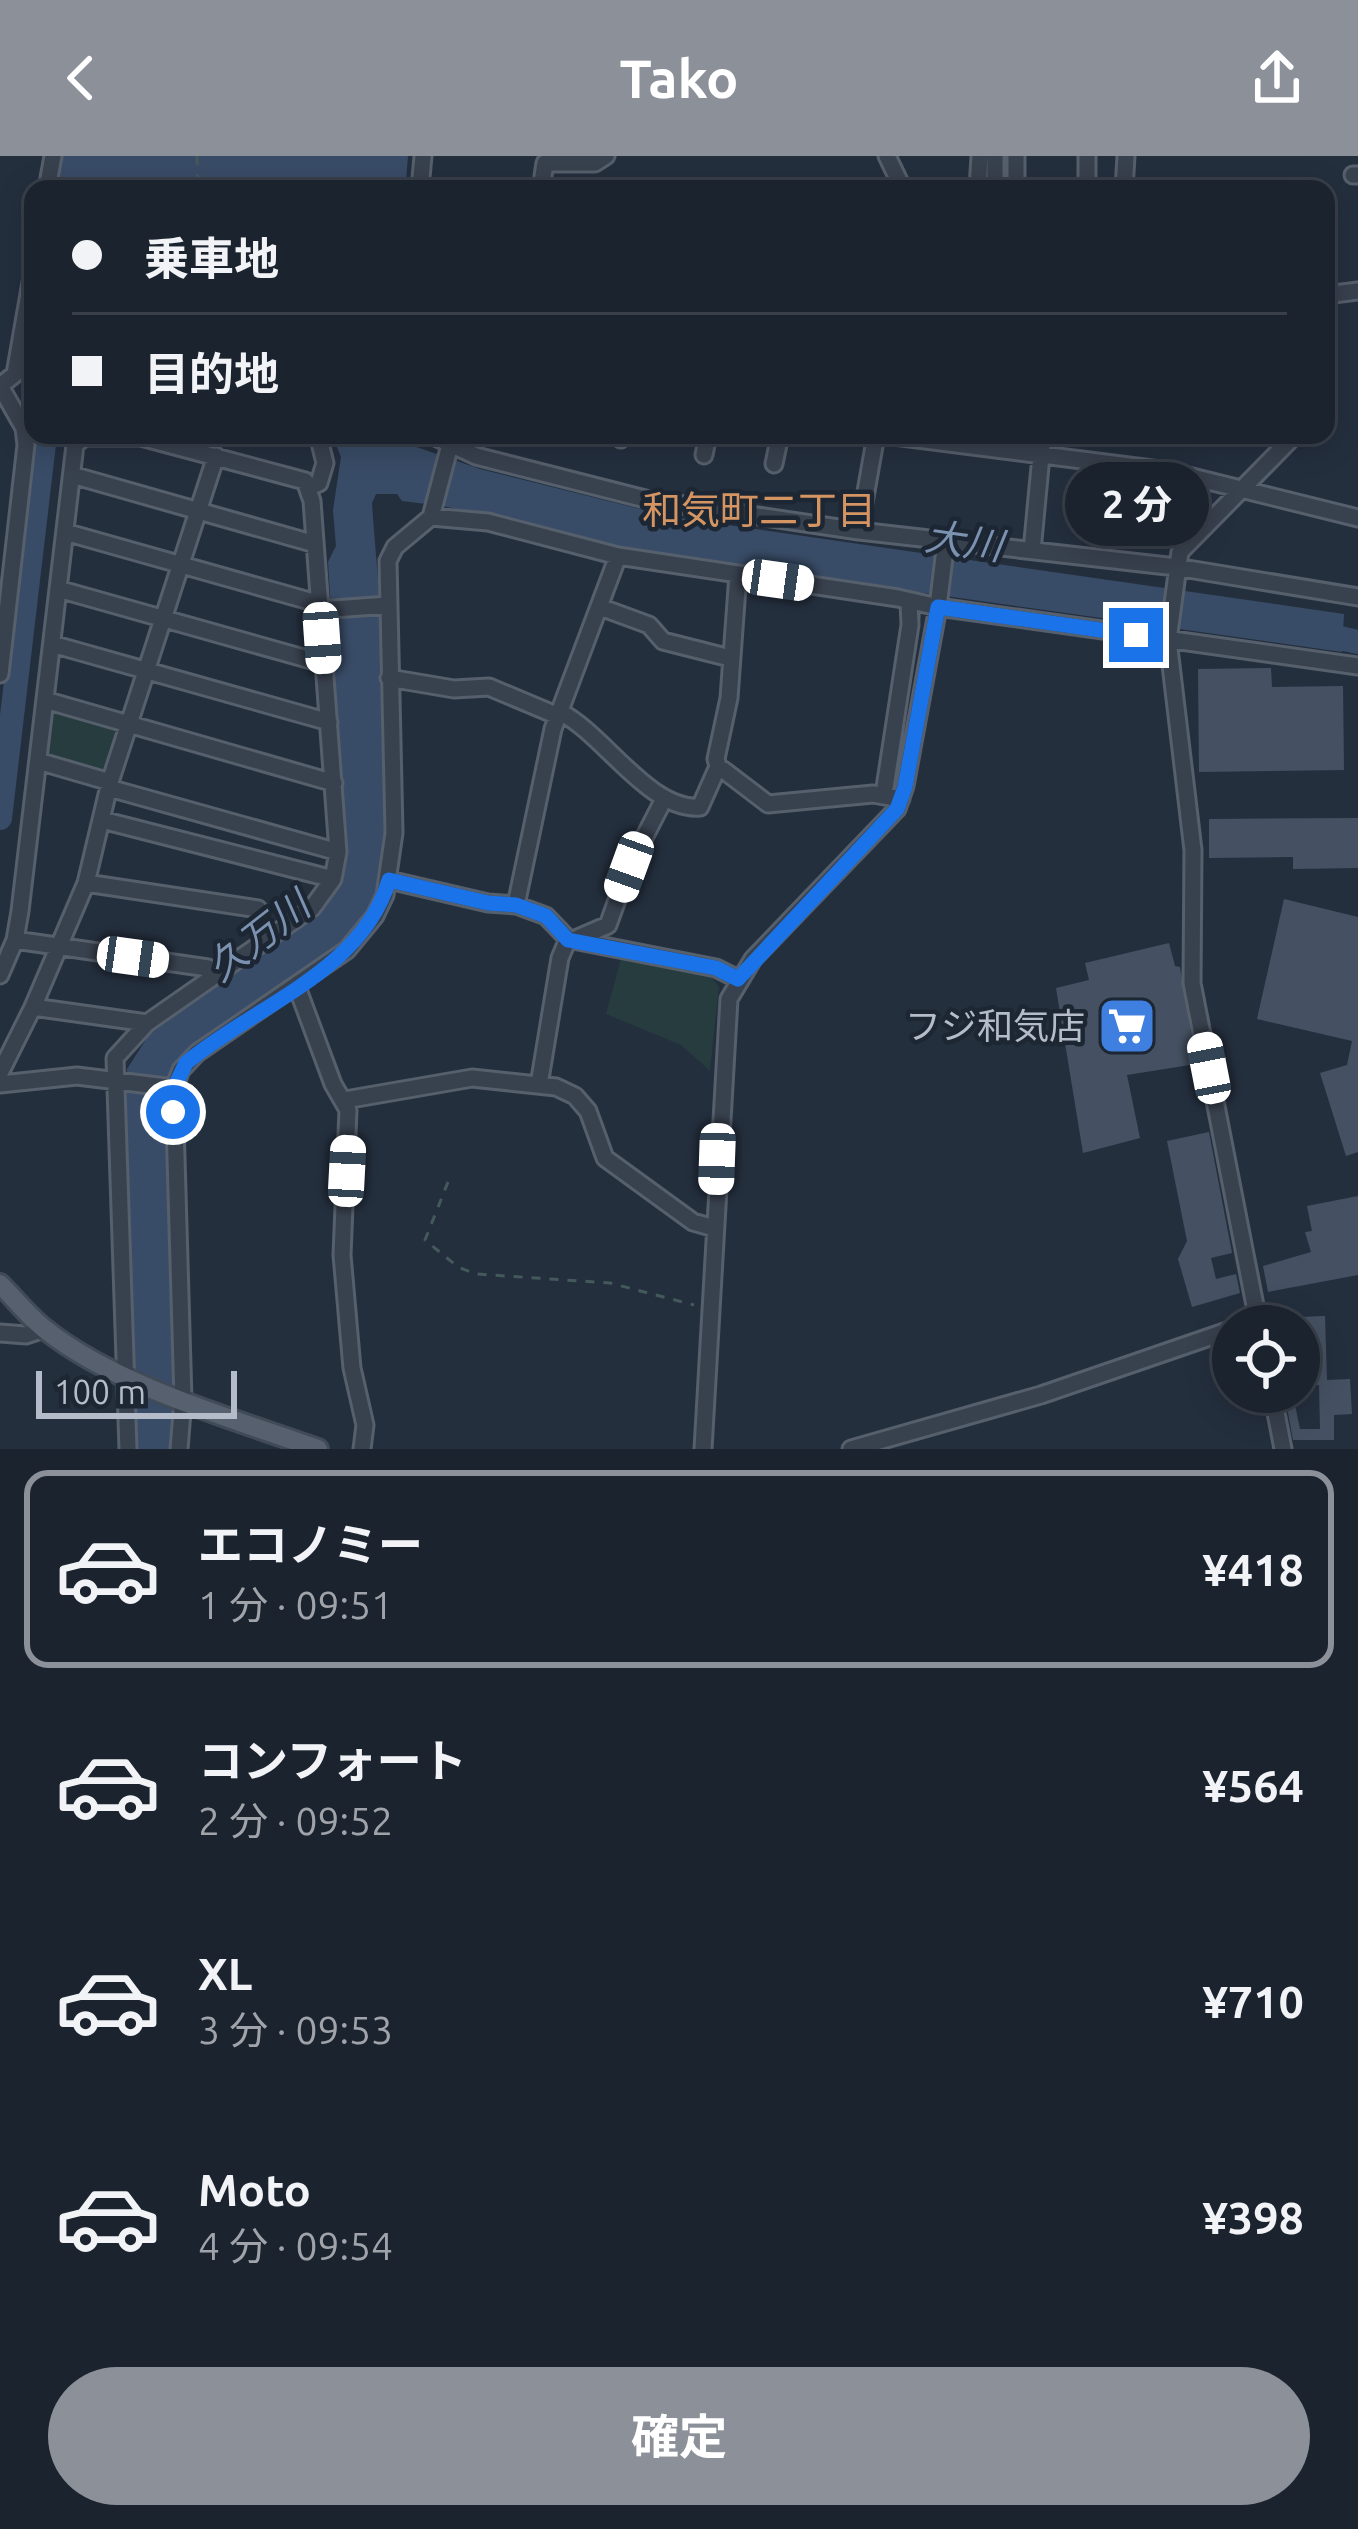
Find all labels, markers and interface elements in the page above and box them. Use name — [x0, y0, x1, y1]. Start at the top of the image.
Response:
icon: back — [48, 45, 114, 111]
icon: share — [1244, 45, 1310, 111]
text: Tako — [619, 48, 739, 108]
text: 乗車地 — [144, 233, 279, 284]
text: 目的地 — [144, 348, 279, 399]
callout: 2 分 — [1064, 461, 1208, 545]
text: 2 分 — [1102, 482, 1172, 525]
district label: 和気町二丁目 — [642, 488, 876, 531]
water label: 大川 — [922, 514, 1010, 568]
car — [740, 557, 816, 603]
car — [302, 601, 342, 675]
route end — [1109, 608, 1163, 662]
car — [600, 827, 658, 907]
water label: 久万川 — [198, 880, 320, 989]
car — [95, 934, 171, 980]
supermarket icon: フジ和気店 — [1096, 995, 1158, 1057]
place label: フジ和気店 — [905, 1005, 1085, 1046]
car — [1184, 1029, 1234, 1107]
route start — [146, 1085, 200, 1139]
car — [698, 1122, 736, 1196]
car — [327, 1134, 367, 1208]
map controls — [1212, 1305, 1320, 1413]
button: locate — [1212, 1305, 1320, 1413]
scale bar — [36, 1365, 237, 1418]
text: 100 m — [54, 1373, 146, 1410]
icon: car — [54, 1515, 162, 1623]
text: エコノミー — [198, 1519, 423, 1570]
text: ¥418 — [1202, 1544, 1304, 1595]
text: 1 分 · 09:51 — [198, 1583, 393, 1626]
icon: car — [54, 1731, 162, 1839]
text: コンフォート — [198, 1735, 467, 1786]
text: ¥564 — [1202, 1760, 1304, 1811]
text: 2 分 · 09:52 — [198, 1799, 393, 1842]
icon: car — [54, 1947, 162, 2055]
text: XL — [198, 1948, 252, 1999]
text: ¥710 — [1202, 1976, 1304, 2027]
text: 3 分 · 09:53 — [198, 2008, 393, 2051]
icon: car — [54, 2163, 162, 2271]
text: Moto — [198, 2164, 311, 2215]
text: ¥398 — [1202, 2192, 1304, 2243]
text: 4 分 · 09:54 — [198, 2224, 393, 2267]
button: 確定 — [48, 2367, 1310, 2505]

